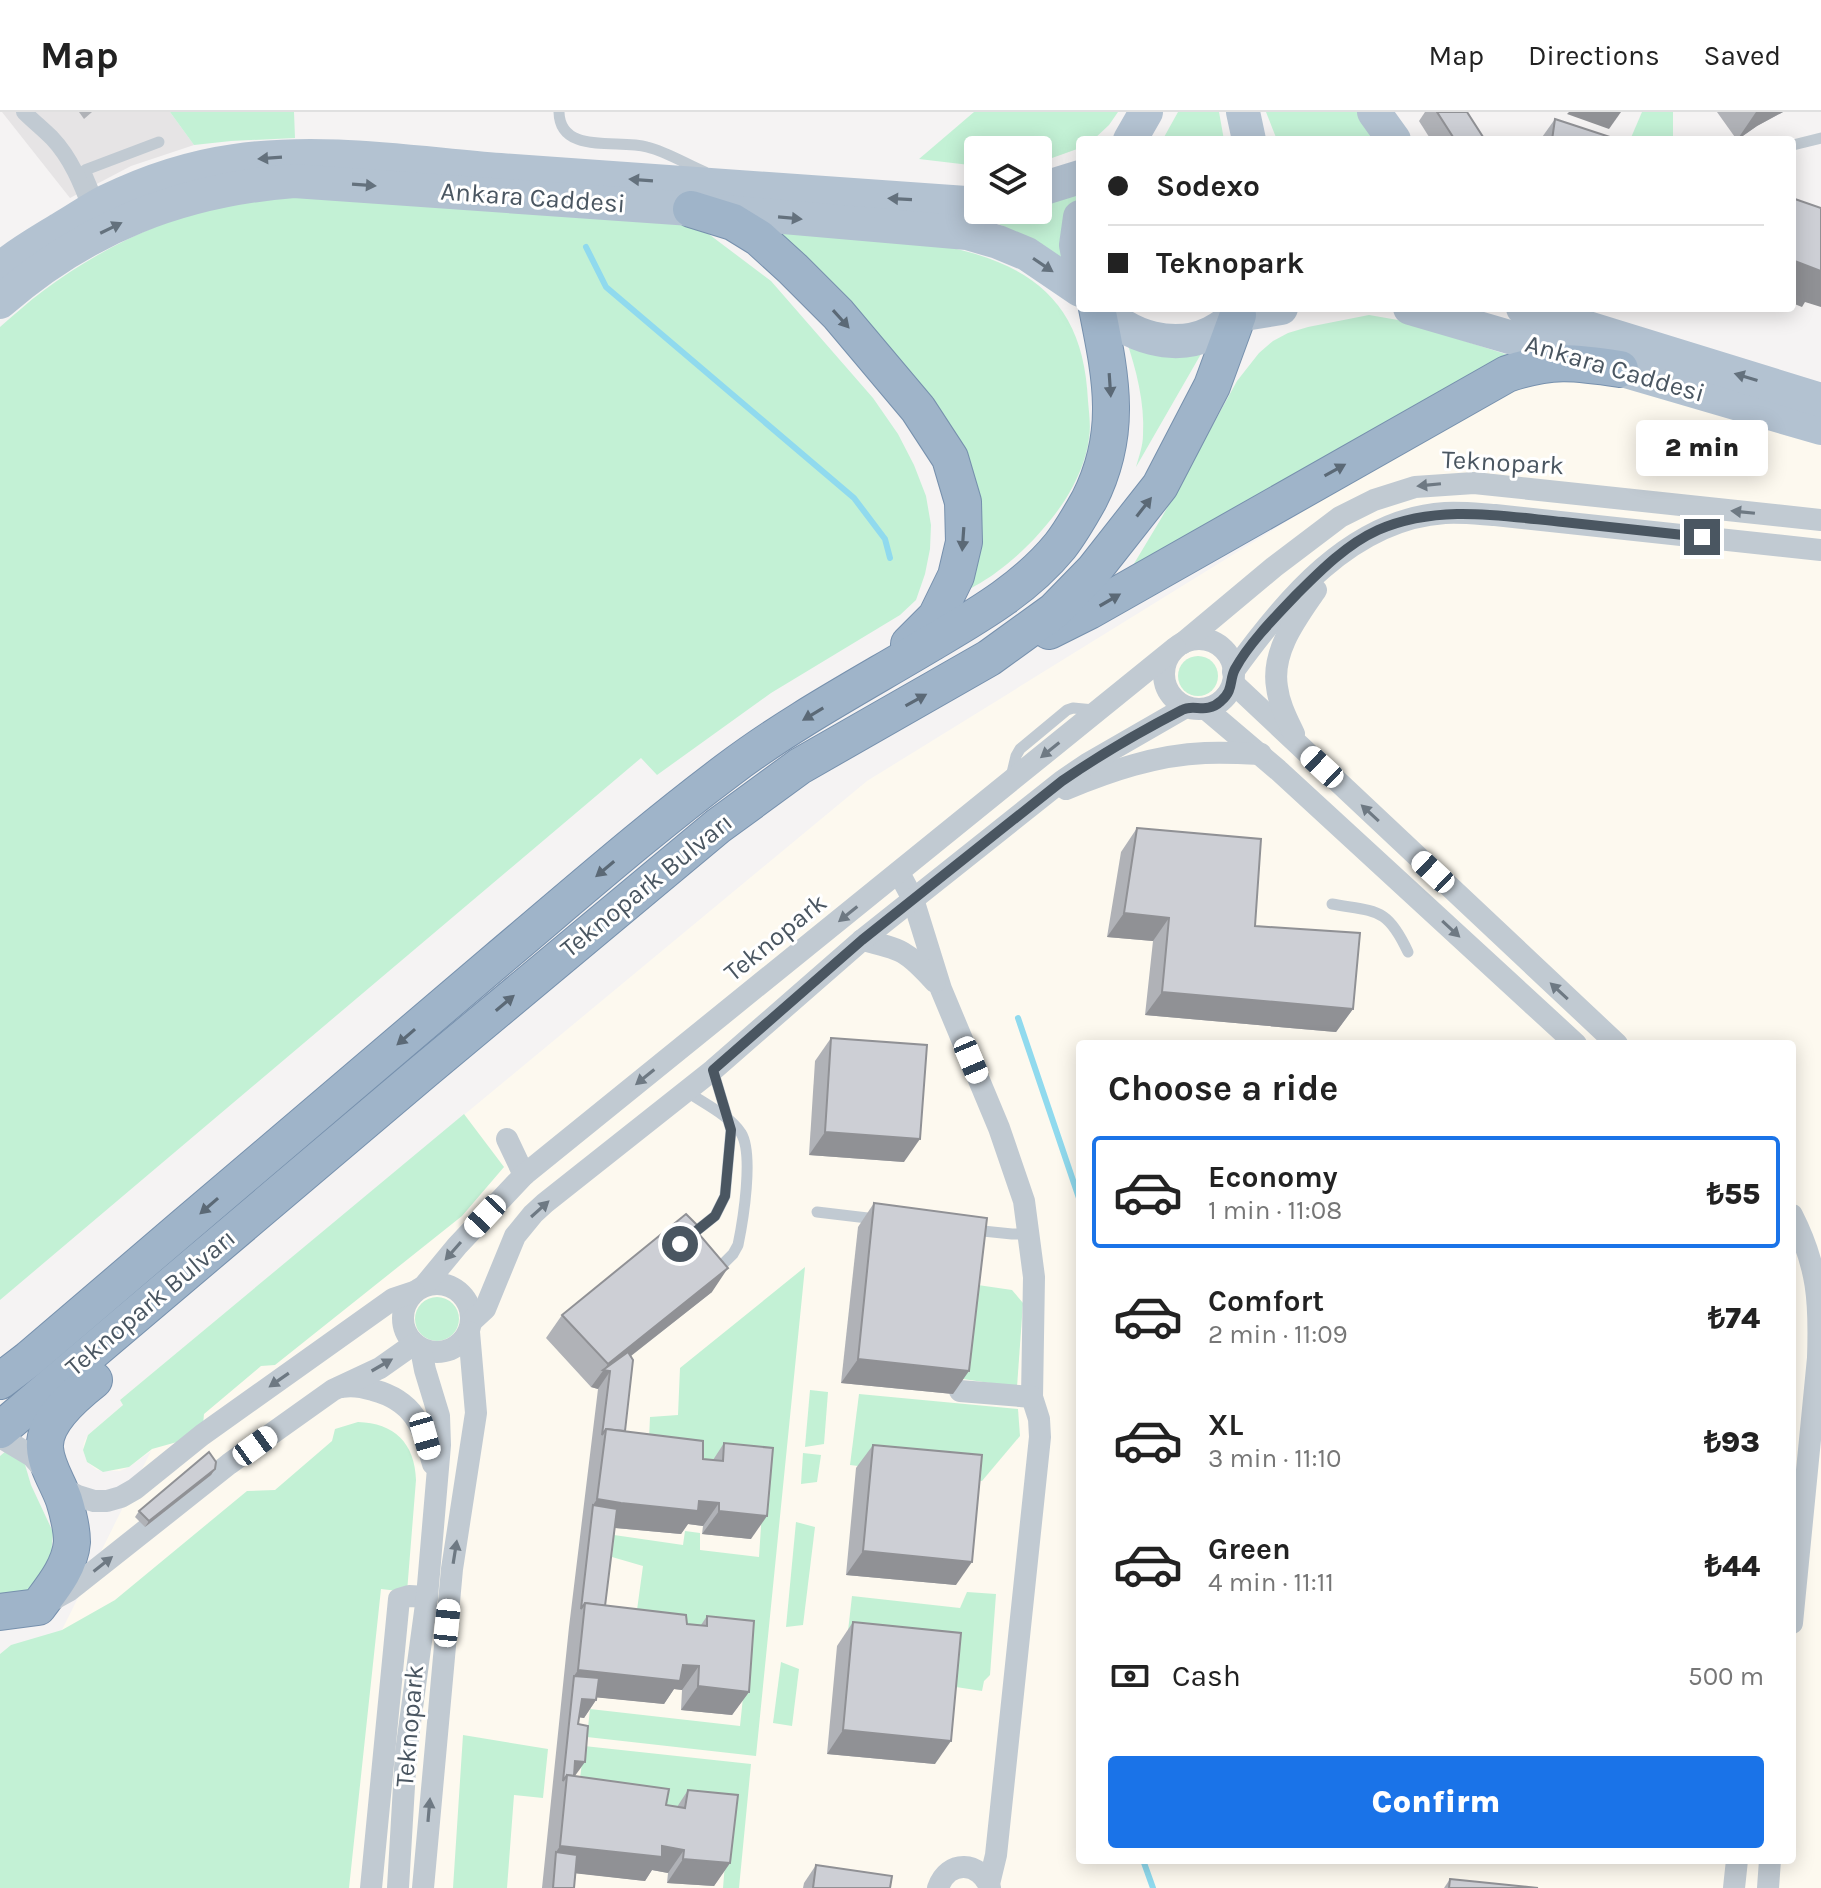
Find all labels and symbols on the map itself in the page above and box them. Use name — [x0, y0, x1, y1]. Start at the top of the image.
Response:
one-way arrow — [257, 152, 282, 165]
one-way arrow — [628, 173, 653, 186]
street label: Ankara Caddesi — [439, 176, 626, 219]
one-way arrow — [352, 179, 377, 192]
one-way arrow — [887, 192, 912, 205]
one-way arrow — [778, 212, 803, 225]
one-way arrow — [99, 221, 122, 235]
one-way arrow — [1032, 257, 1054, 271]
one-way arrow — [832, 309, 850, 328]
street label: Ankara Caddesi — [1522, 328, 1708, 409]
one-way arrow — [1734, 370, 1758, 383]
one-way arrow — [1104, 373, 1117, 398]
callout: 2 min — [1636, 421, 1768, 477]
street label: Teknopark — [1441, 444, 1565, 481]
one-way arrow — [1324, 464, 1346, 478]
one-way arrow — [1416, 479, 1441, 492]
one-way arrow — [1135, 497, 1151, 517]
one-way arrow — [1731, 505, 1756, 518]
route end — [1684, 519, 1720, 555]
one-way arrow — [956, 527, 969, 552]
one-way arrow — [1098, 593, 1121, 606]
one-way arrow — [905, 693, 927, 707]
one-way arrow — [802, 707, 824, 721]
one-way arrow — [1040, 742, 1060, 758]
car — [1296, 742, 1348, 792]
one-way arrow — [1361, 804, 1380, 822]
street label: Teknopark Bulvarı — [554, 807, 739, 964]
car — [1407, 847, 1459, 897]
one-way arrow — [595, 860, 615, 877]
street label: Teknopark — [718, 887, 833, 988]
one-way arrow — [838, 906, 858, 922]
one-way arrow — [1441, 920, 1460, 938]
one-way arrow — [1550, 982, 1569, 1000]
one-way arrow — [495, 995, 515, 1012]
one-way arrow — [396, 1028, 416, 1045]
car — [951, 1033, 991, 1087]
one-way arrow — [635, 1068, 655, 1085]
car — [460, 1190, 510, 1242]
one-way arrow — [199, 1197, 219, 1214]
one-way arrow — [530, 1200, 549, 1218]
street label: Teknopark Bulvarı — [59, 1222, 242, 1383]
route start — [662, 1226, 698, 1262]
one-way arrow — [445, 1241, 462, 1261]
one-way arrow — [371, 1358, 393, 1372]
one-way arrow — [269, 1372, 290, 1387]
car — [407, 1410, 443, 1462]
car — [229, 1422, 281, 1470]
one-way arrow — [449, 1539, 461, 1564]
one-way arrow — [93, 1556, 113, 1573]
car — [433, 1598, 461, 1648]
street label: Teknopark — [389, 1664, 430, 1788]
one-way arrow — [423, 1797, 436, 1822]

